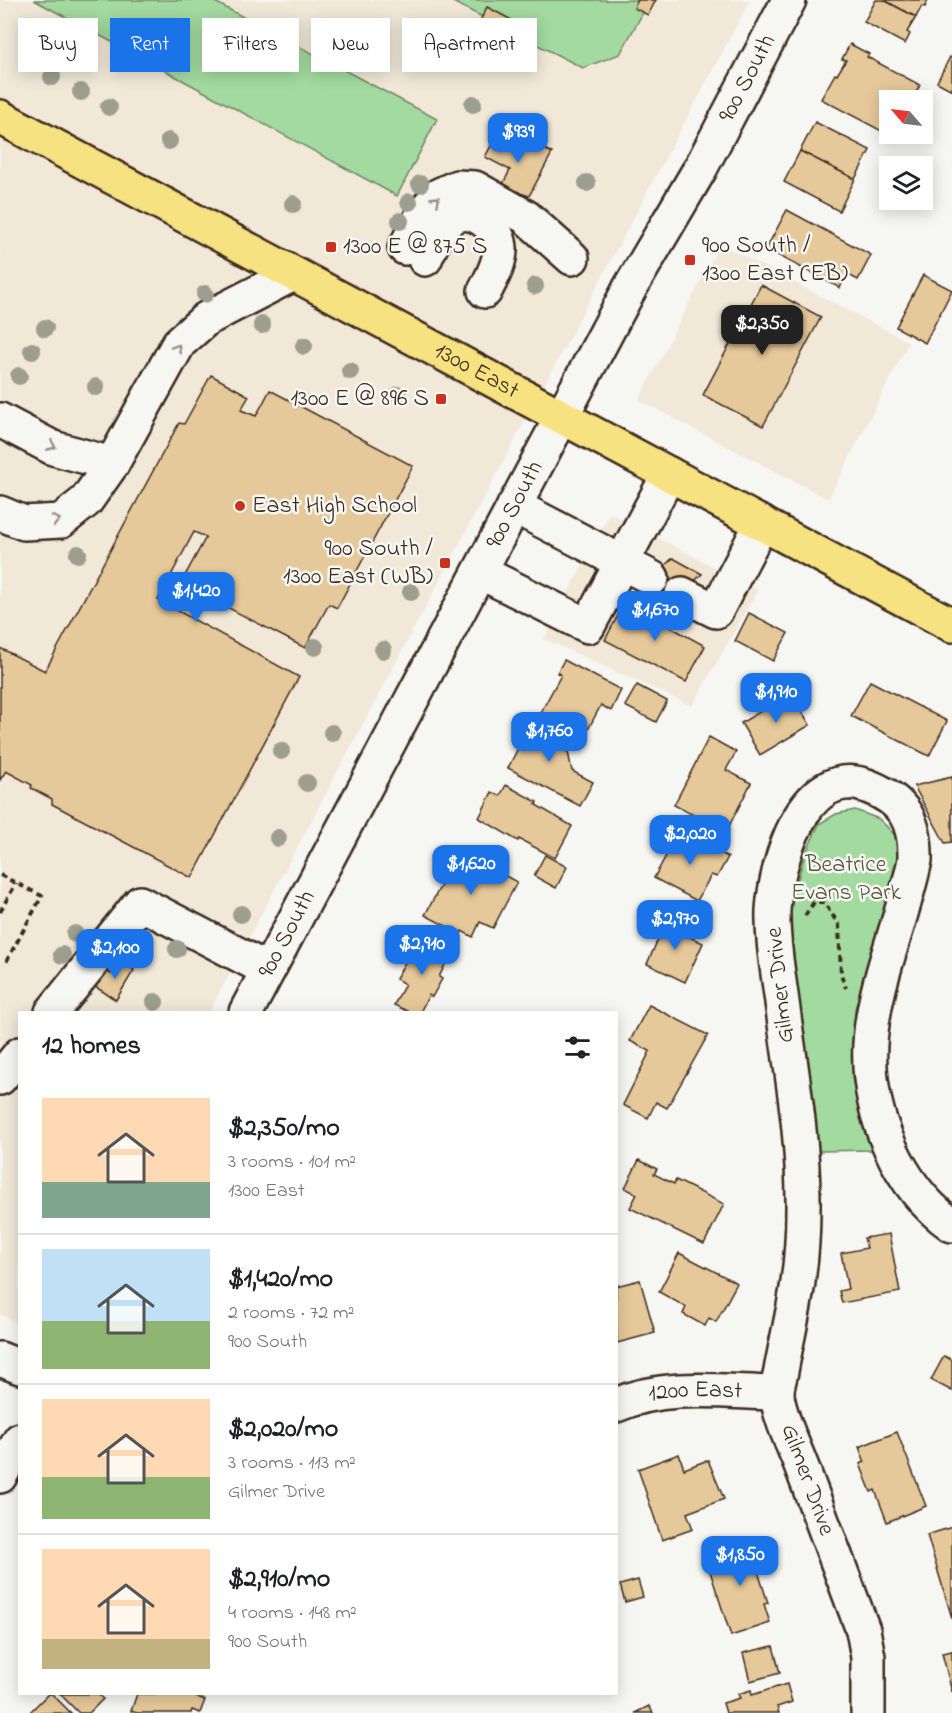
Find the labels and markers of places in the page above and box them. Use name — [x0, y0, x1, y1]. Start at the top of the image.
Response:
pin: $939 — [482, 113, 554, 164]
place label: 900 South / 1300 East (EB) — [702, 229, 848, 292]
place label: 1300 E @ 875 S — [343, 230, 487, 265]
marker: 1300 E @ 875 S — [324, 240, 338, 254]
marker: 900 South / 1300 East (EB) — [683, 253, 697, 267]
pin: $2,350 — [713, 305, 811, 356]
place label: 1300 E @ 896 S — [290, 382, 429, 417]
marker: 1300 E @ 896 S — [434, 392, 448, 406]
place label: East High School — [252, 489, 417, 524]
marker: East High School — [233, 499, 247, 513]
place label: 900 South / 1300 East (WB) — [283, 532, 434, 595]
marker: 900 South / 1300 East (WB) — [438, 556, 452, 570]
pin: $1,420 — [147, 572, 245, 623]
pin: $1,670 — [606, 591, 704, 642]
pin: $1,910 — [727, 673, 825, 724]
pin: $1,760 — [500, 712, 598, 763]
pin: $2,020 — [641, 815, 739, 866]
pin: $1,620 — [422, 845, 520, 896]
pin: $2,970 — [626, 900, 724, 951]
pin: $2,910 — [373, 925, 471, 976]
pin: $2,100 — [66, 929, 164, 980]
pin: $1,850 — [691, 1536, 789, 1587]

